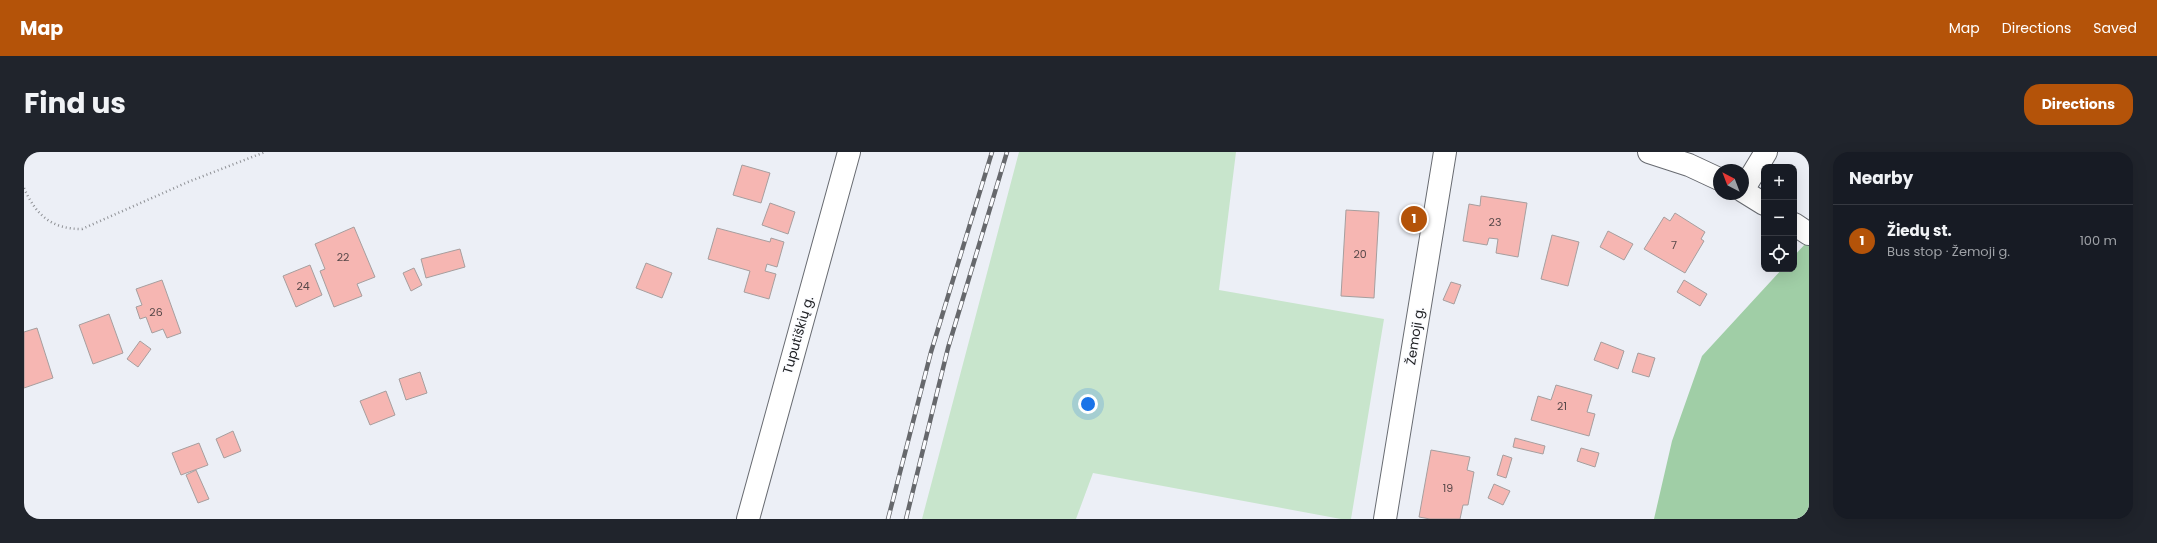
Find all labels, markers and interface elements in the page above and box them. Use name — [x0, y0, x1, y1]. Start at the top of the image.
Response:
text: Map — [20, 15, 63, 42]
text: Map — [1949, 18, 1980, 38]
text: Directions — [2002, 18, 2071, 38]
text: Saved — [2093, 18, 2137, 38]
text: Find us — [24, 84, 126, 123]
button: Directions — [2024, 84, 2133, 125]
north arrow — [1713, 164, 1749, 200]
map controls — [1761, 164, 1797, 272]
button: + — [1761, 164, 1797, 200]
text: Nearby — [1849, 166, 1913, 190]
button: − — [1761, 200, 1797, 236]
pin: 1 — [1401, 204, 1427, 234]
house number: 23 — [1489, 214, 1501, 230]
text: Žiedų st. — [1887, 220, 1952, 241]
text: 1 — [1860, 231, 1864, 250]
text: 100 m — [2080, 231, 2117, 250]
button: locate — [1761, 236, 1797, 272]
house number: 7 — [1671, 237, 1677, 253]
text: Bus stop · Žemoji g. — [1887, 242, 2010, 261]
house number: 20 — [1353, 246, 1367, 262]
house number: 22 — [337, 249, 349, 265]
house number: 24 — [296, 278, 310, 294]
street label: Tuputiškių g. — [778, 293, 818, 376]
house number: 26 — [149, 304, 163, 320]
street label: Žemoji g. — [1401, 306, 1429, 366]
your location — [1078, 394, 1098, 414]
house number: 21 — [1557, 398, 1567, 414]
house number: 19 — [1443, 480, 1453, 496]

